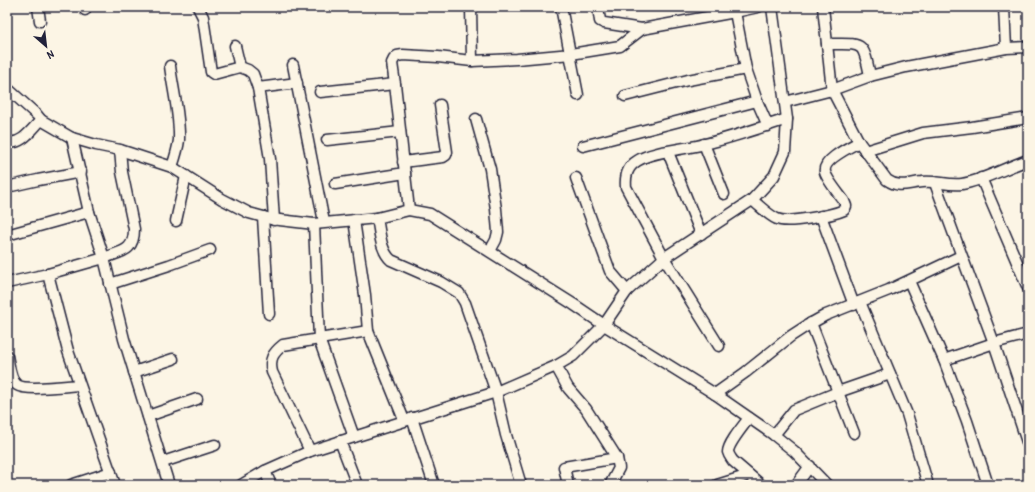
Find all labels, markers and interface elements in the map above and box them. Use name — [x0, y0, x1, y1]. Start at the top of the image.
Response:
north arrow — [26, 26, 66, 66]
text: N — [45, 47, 57, 62]

